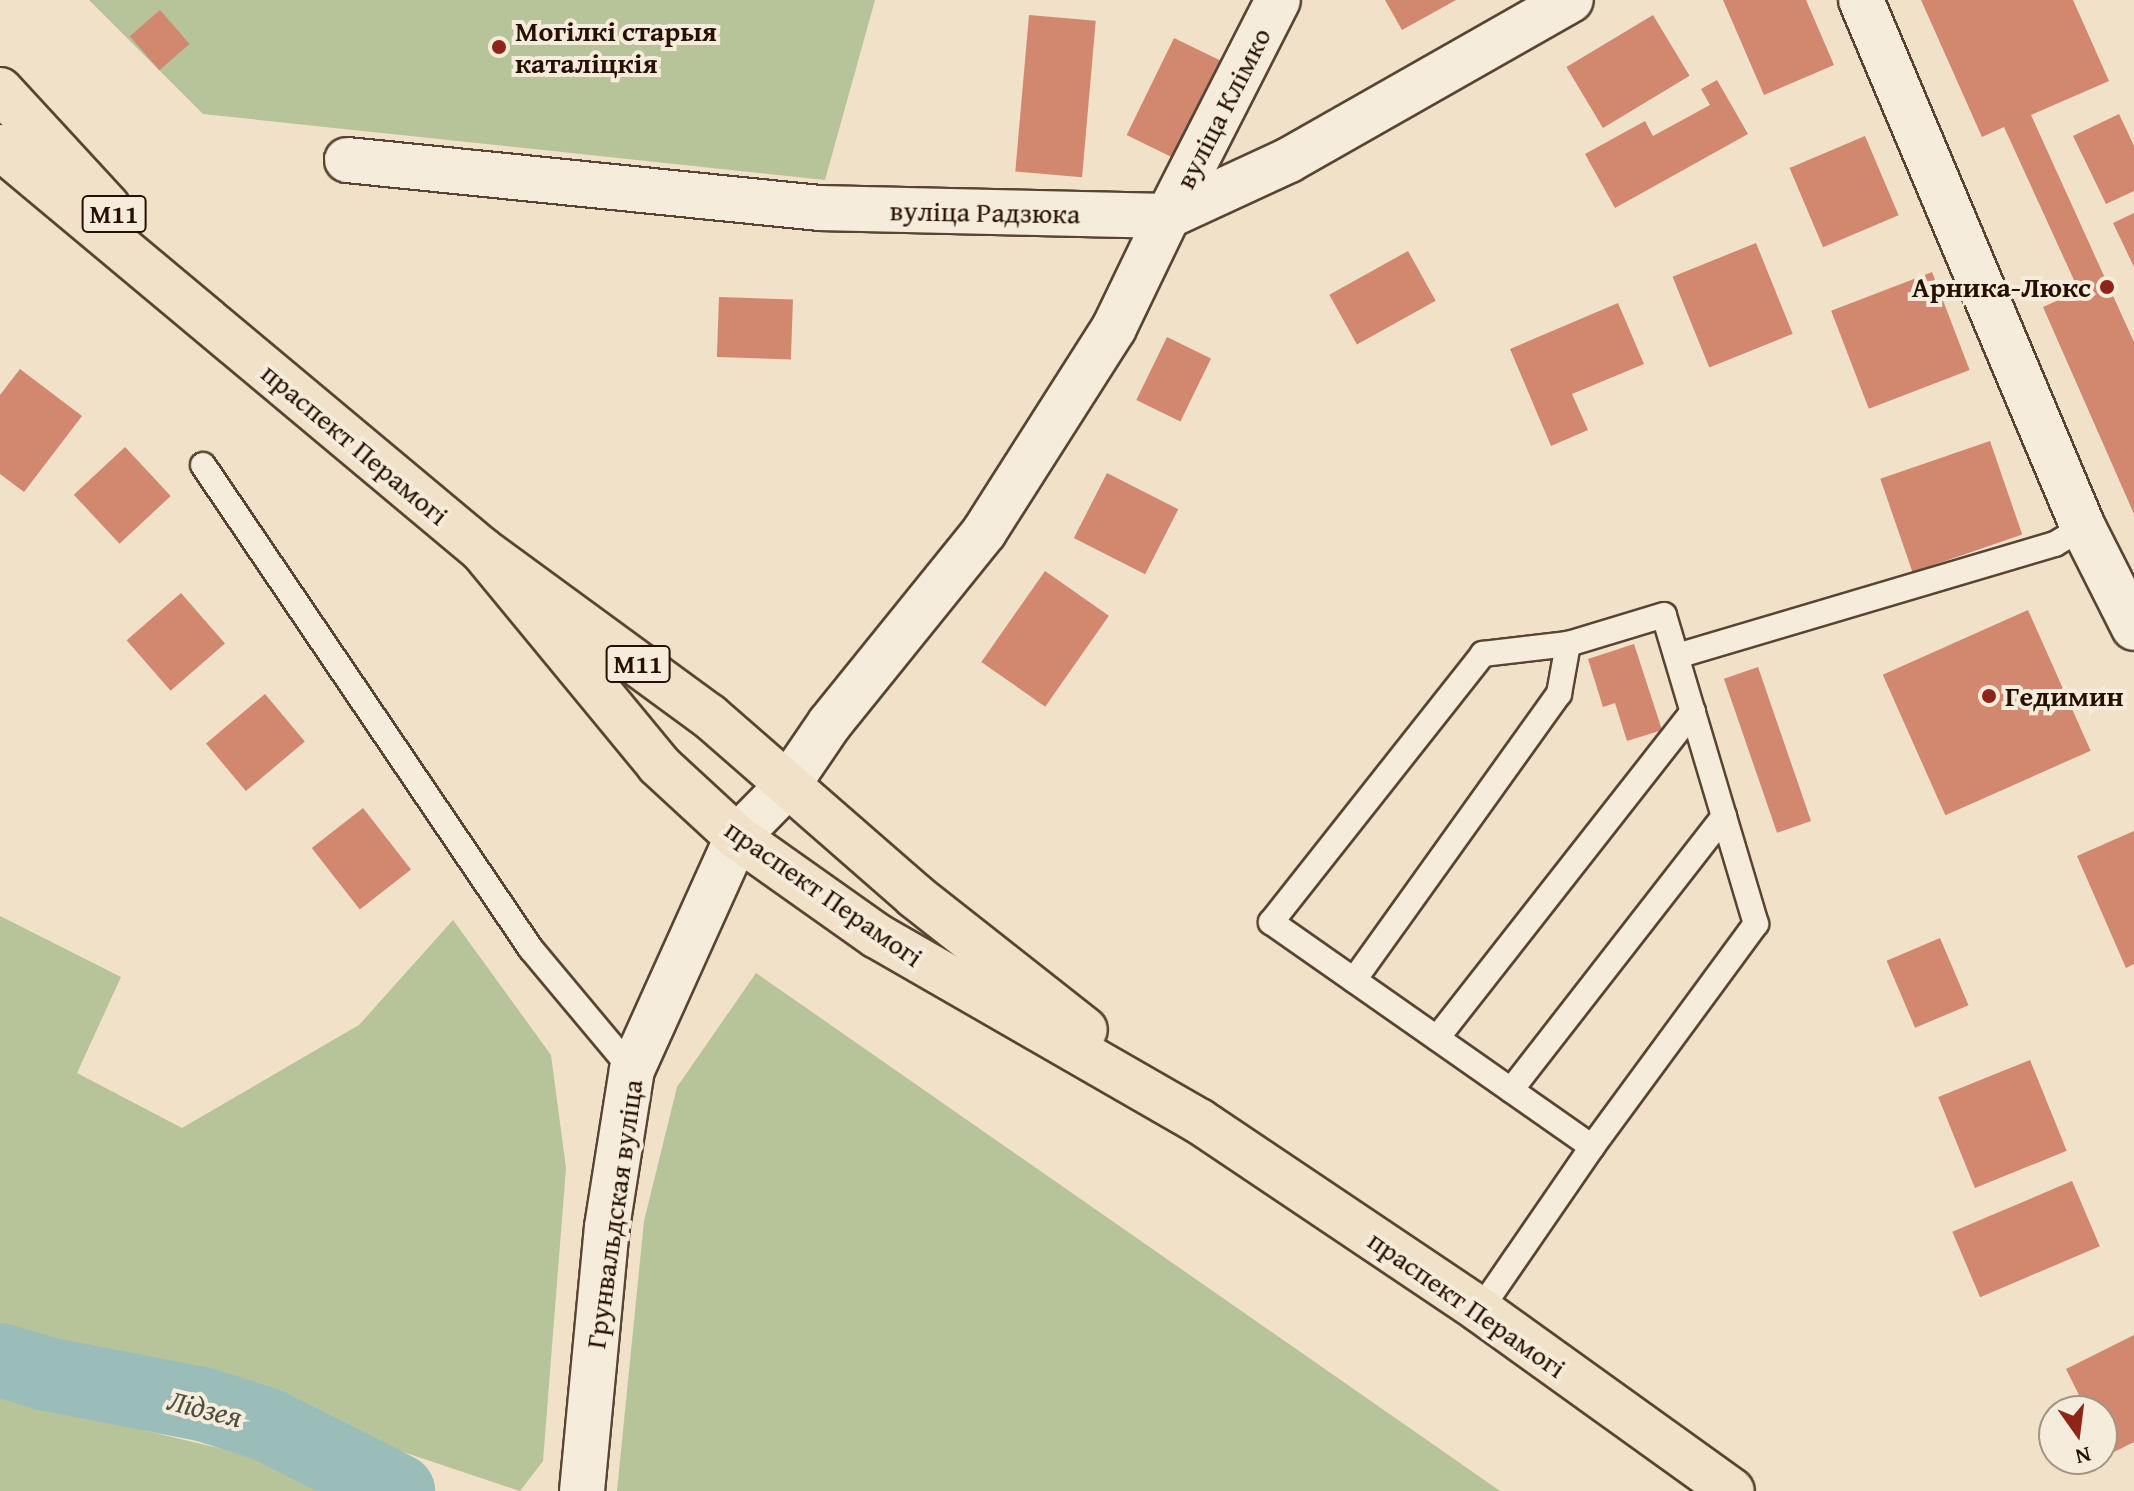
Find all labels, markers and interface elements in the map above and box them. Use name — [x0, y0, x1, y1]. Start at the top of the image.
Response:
place label: Могілкі старыя каталіцкія — [515, 14, 717, 80]
street label: вуліца Клімко — [1168, 22, 1278, 194]
marker: Могілкі старыя каталіцкія — [490, 38, 508, 56]
road number: М11 — [80, 192, 148, 236]
street label: вуліца Радзюка — [889, 194, 1081, 230]
place label: Арника-Люкс — [1912, 270, 2091, 304]
marker: Арника-Люкс — [2098, 278, 2116, 296]
street label: праспект Перамогі — [255, 356, 455, 532]
road number: М11 — [604, 642, 672, 686]
place label: Гедимин — [2005, 679, 2124, 713]
marker: Гедимин — [1980, 687, 1998, 705]
street label: праспект Перамогі — [719, 812, 929, 974]
street label: Грунвальдская вуліца — [578, 1077, 650, 1351]
street label: праспект Перамогі — [1362, 1223, 1572, 1385]
water label: Лідзея — [164, 1381, 246, 1435]
north arrow — [2038, 1395, 2118, 1475]
text: N — [2072, 1439, 2094, 1474]

